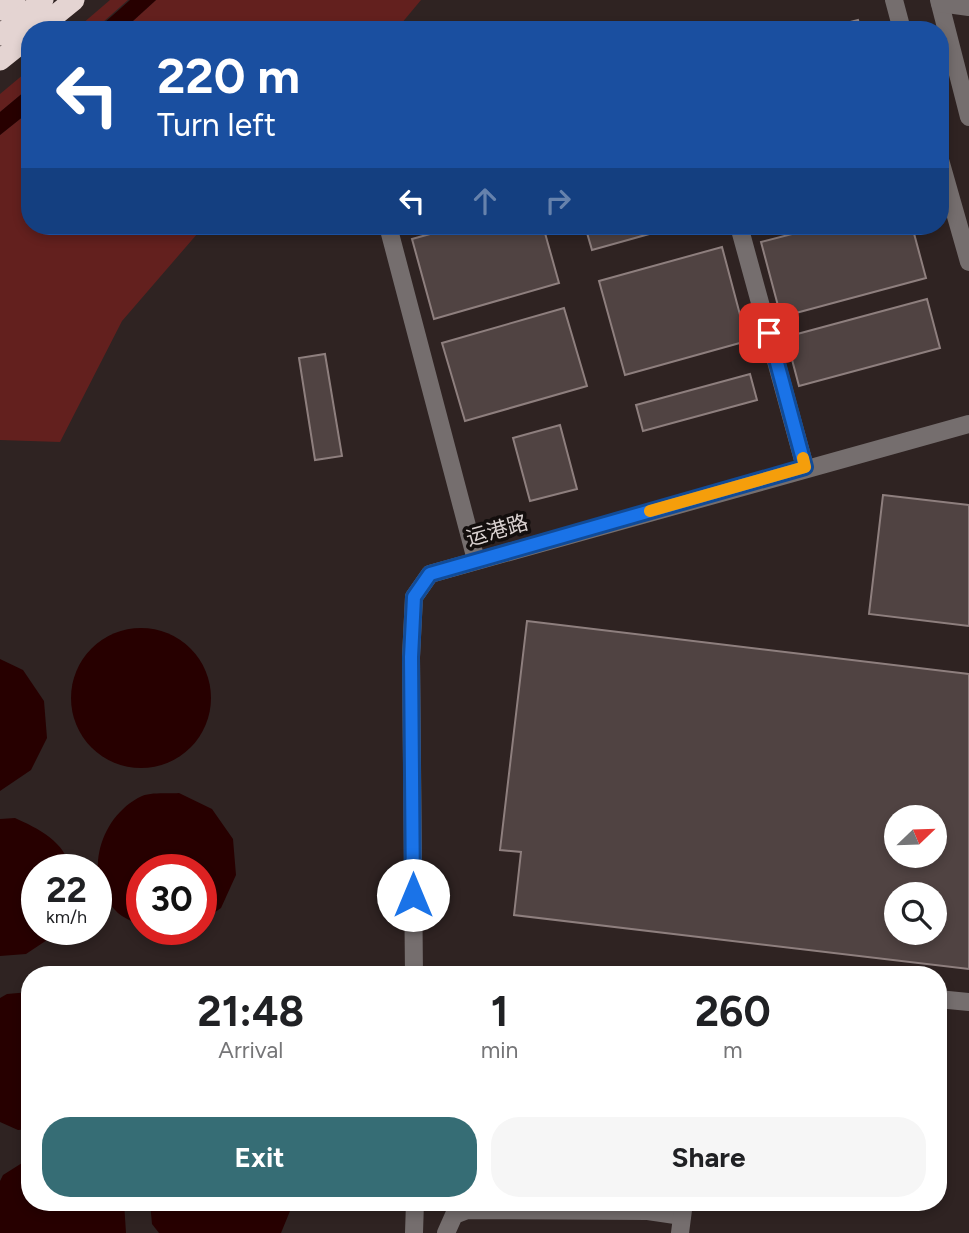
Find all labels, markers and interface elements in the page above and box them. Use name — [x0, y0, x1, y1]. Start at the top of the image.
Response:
text: 220 m — [157, 46, 300, 105]
icon: left — [42, 49, 133, 140]
text: Turn left — [157, 106, 276, 144]
icon: left — [393, 182, 431, 220]
icon: ahead — [466, 182, 504, 220]
icon: right — [539, 182, 577, 220]
pin — [739, 303, 799, 363]
icon: arrive — [750, 314, 788, 352]
street label: 运港路 — [463, 509, 531, 551]
north arrow — [884, 805, 947, 868]
map controls — [884, 805, 947, 945]
speed limit sign: 30 — [126, 854, 217, 945]
position arrow — [376, 858, 450, 932]
text: 22 — [46, 869, 87, 911]
button: search — [884, 882, 947, 945]
text: km/h — [46, 906, 87, 928]
text: 21:48 — [197, 986, 304, 1037]
text: 1 — [491, 986, 508, 1037]
text: 260 — [695, 986, 771, 1037]
text: Arrival — [218, 1036, 283, 1064]
text: min — [481, 1036, 518, 1064]
text: m — [723, 1036, 742, 1064]
button: Exit — [42, 1117, 477, 1197]
button: Share — [491, 1117, 926, 1197]

